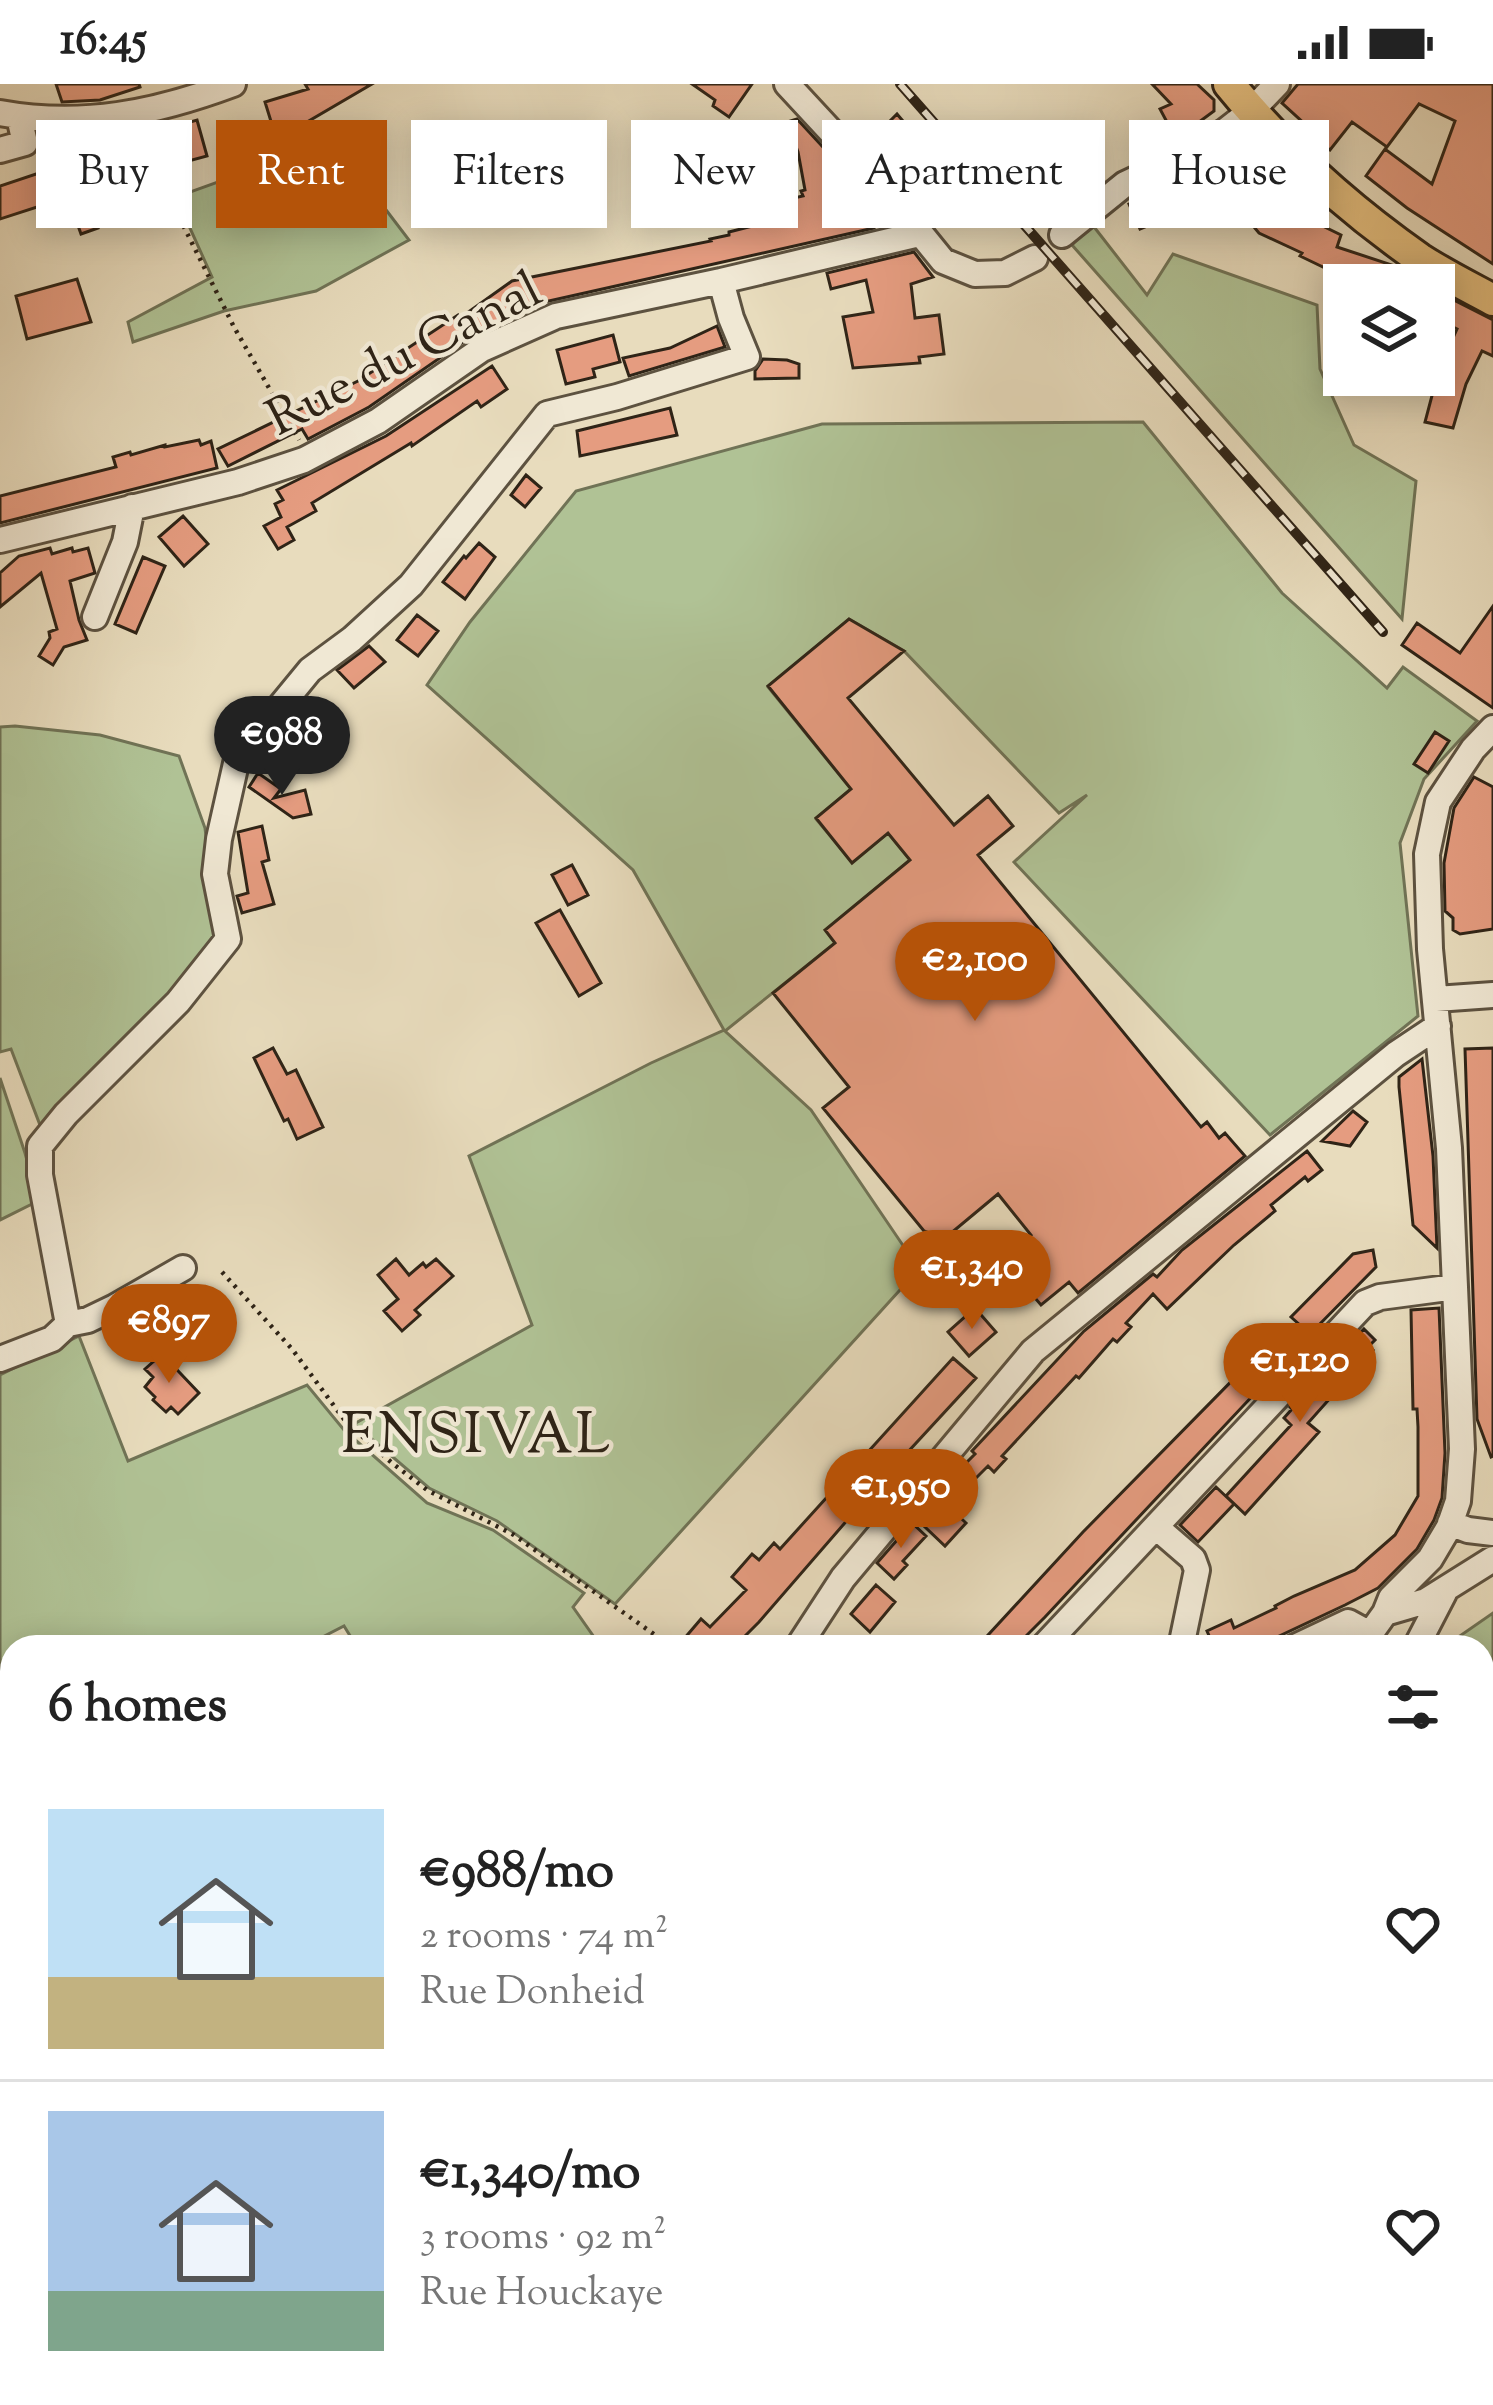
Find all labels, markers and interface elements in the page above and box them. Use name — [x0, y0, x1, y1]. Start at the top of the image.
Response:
text: 16:45 — [60, 10, 147, 75]
chip: Buy — [36, 120, 192, 228]
chip: Rent — [216, 120, 387, 228]
chip: Filters — [411, 120, 607, 228]
chip: New — [631, 120, 798, 228]
chip: Apartment — [822, 120, 1105, 228]
chip: House — [1129, 120, 1329, 228]
street label: Rue du Canal — [256, 256, 555, 457]
map controls — [1323, 264, 1455, 396]
button: layers — [1323, 264, 1455, 396]
pin: €988 — [211, 696, 353, 798]
text: €988 — [241, 707, 323, 763]
pin: €2,100 — [877, 922, 1073, 1024]
text: €2,100 — [922, 933, 1028, 989]
pin: €1,340 — [874, 1230, 1070, 1332]
text: €1,340 — [921, 1241, 1023, 1297]
pin: €897 — [98, 1284, 240, 1386]
text: €897 — [128, 1295, 210, 1351]
pin: €1,120 — [1202, 1323, 1398, 1425]
text: €1,120 — [1250, 1334, 1350, 1390]
district label: ENSIVAL — [341, 1397, 613, 1479]
pin: €1,950 — [803, 1449, 999, 1551]
text: €1,950 — [851, 1460, 951, 1516]
text: 6 homes — [48, 1671, 227, 1744]
icon: filters — [1380, 1674, 1446, 1740]
text: €988/mo — [420, 1837, 614, 1910]
icon: home — [144, 1857, 288, 2001]
icon: heart — [1380, 1896, 1446, 1962]
text: 2 rooms · 74 m² — [420, 1910, 668, 1966]
text: Rue Donheid — [420, 1966, 645, 2022]
text: €1,340/mo — [420, 2138, 640, 2211]
icon: home — [144, 2159, 288, 2303]
icon: heart — [1380, 2198, 1446, 2264]
text: 3 rooms · 92 m² — [420, 2211, 666, 2267]
text: Rue Houckaye — [420, 2267, 663, 2323]

